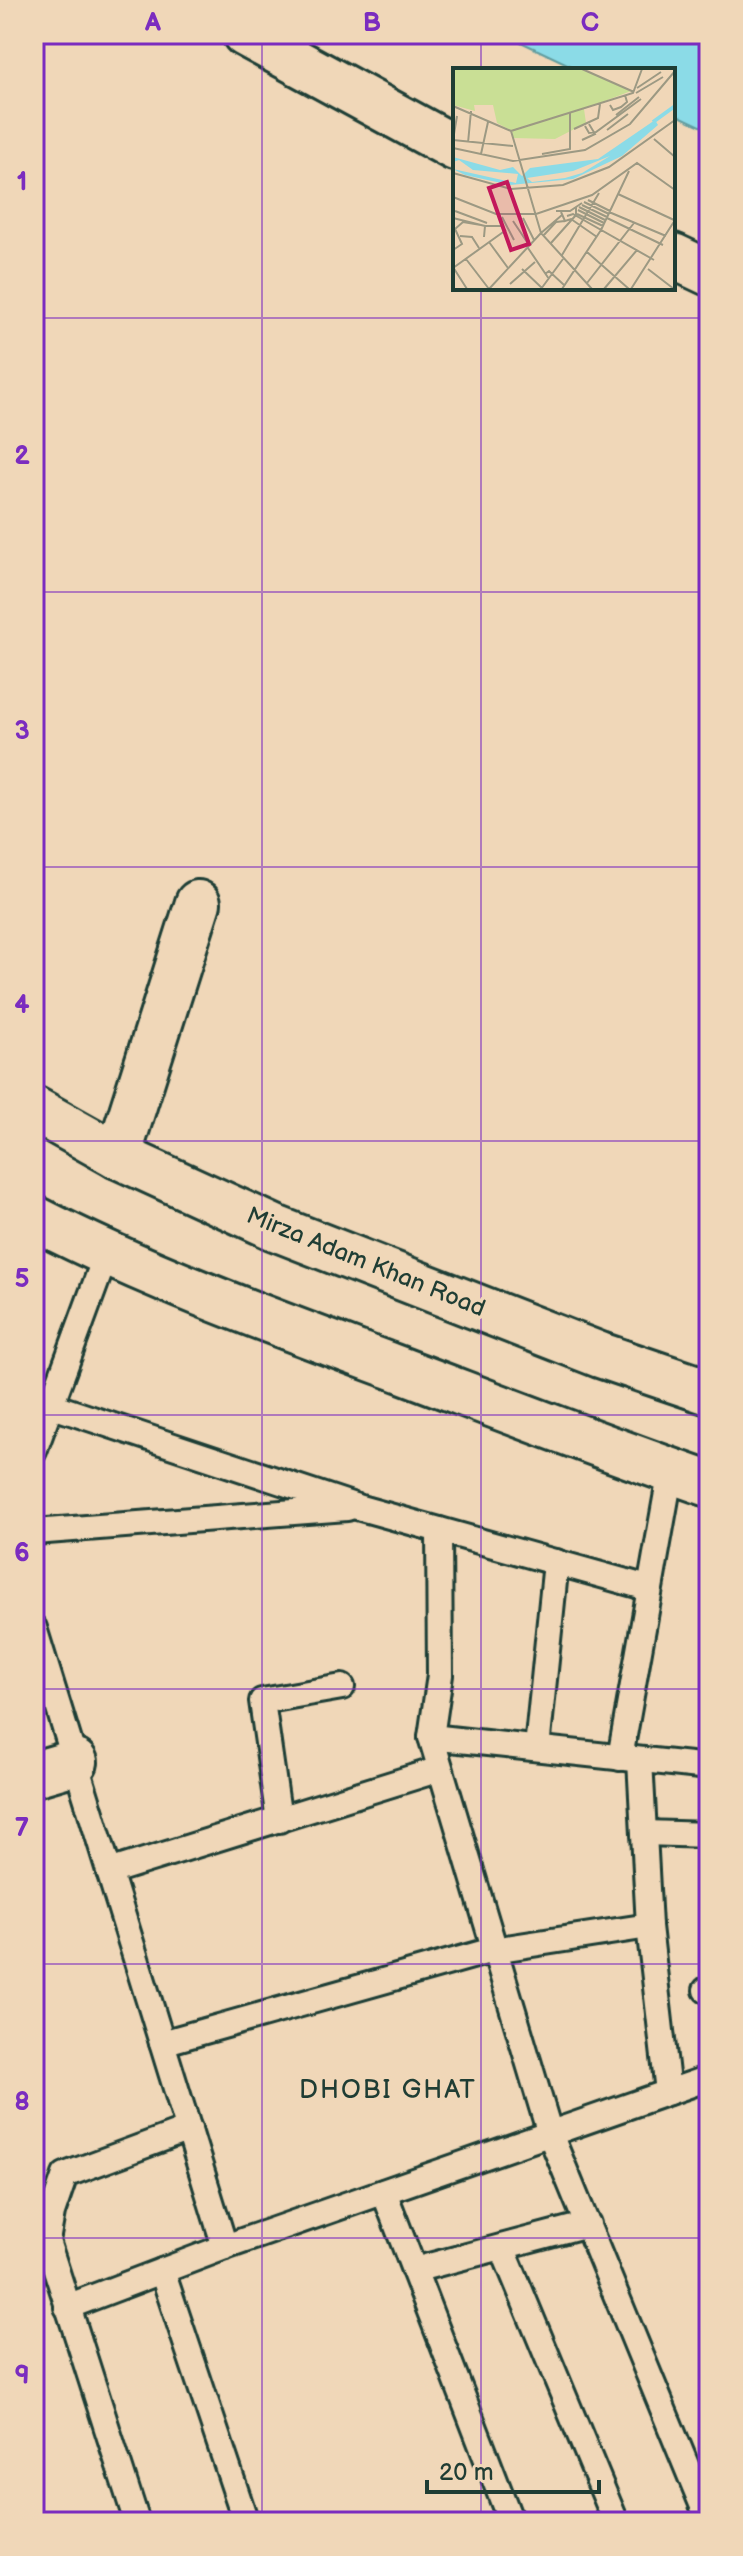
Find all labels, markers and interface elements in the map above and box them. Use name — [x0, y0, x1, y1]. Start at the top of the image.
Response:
text: A — [144, 8, 161, 39]
text: B — [363, 8, 381, 39]
text: C — [581, 8, 599, 39]
inset map — [453, 68, 675, 290]
text: 1 — [17, 167, 27, 198]
text: 2 — [14, 441, 30, 472]
text: 3 — [14, 716, 30, 747]
text: 4 — [14, 990, 30, 1021]
street label: Mirza Adam Khan Road — [242, 1201, 490, 1323]
text: 5 — [14, 1264, 30, 1295]
text: 6 — [14, 1538, 30, 1569]
text: 7 — [15, 1813, 29, 1844]
district label: DHOBI GHAT — [299, 2075, 477, 2106]
text: 8 — [14, 2087, 30, 2118]
text: 9 — [14, 2361, 30, 2392]
scale bar — [427, 2444, 599, 2494]
text: 20 m — [439, 2458, 494, 2487]

